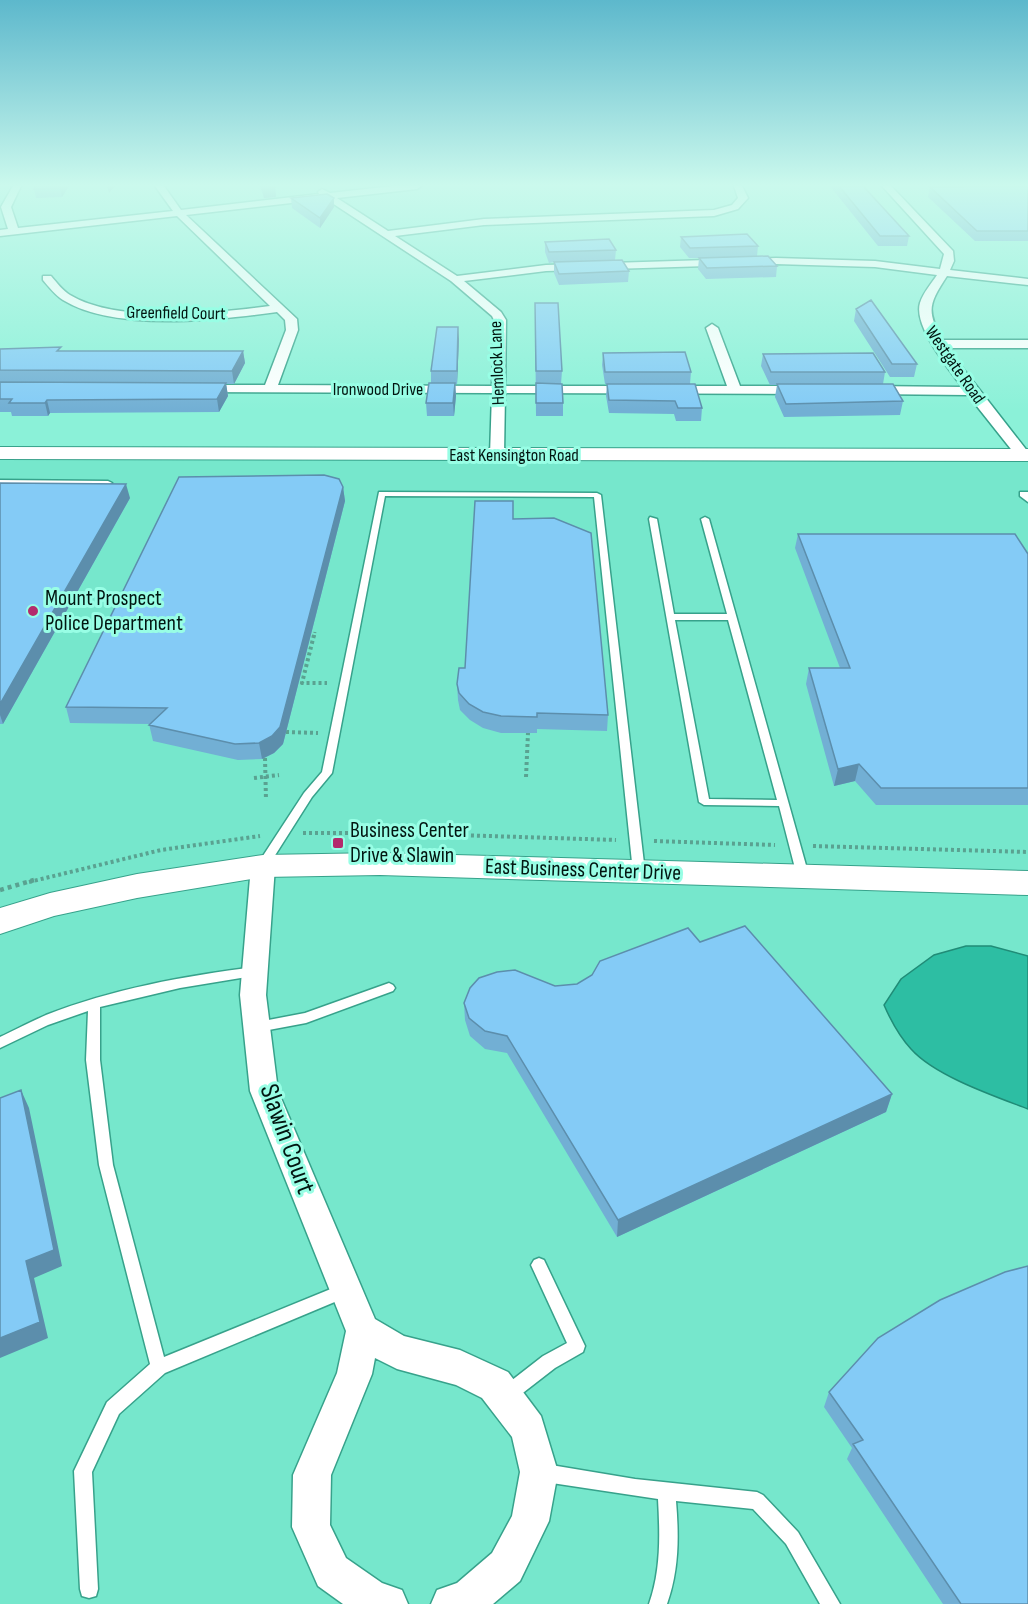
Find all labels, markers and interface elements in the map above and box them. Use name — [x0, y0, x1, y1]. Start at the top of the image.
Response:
street label: Greenfield Court — [126, 302, 226, 324]
street label: Hemlock Lane — [485, 321, 509, 405]
street label: Westgate Road — [921, 322, 989, 408]
street label: Ironwood Drive — [333, 379, 423, 400]
street label: East Kensington Road — [449, 445, 579, 466]
place label: Mount Prospect Police Department — [45, 585, 183, 637]
marker: Mount Prospect Police Department — [26, 604, 40, 618]
place label: Business Center Drive & Slawin — [350, 817, 469, 869]
marker: Business Center Drive & Slawin — [331, 836, 345, 850]
street label: East Business Center Drive — [485, 853, 681, 887]
street label: Slawin Court — [252, 1080, 322, 1198]

